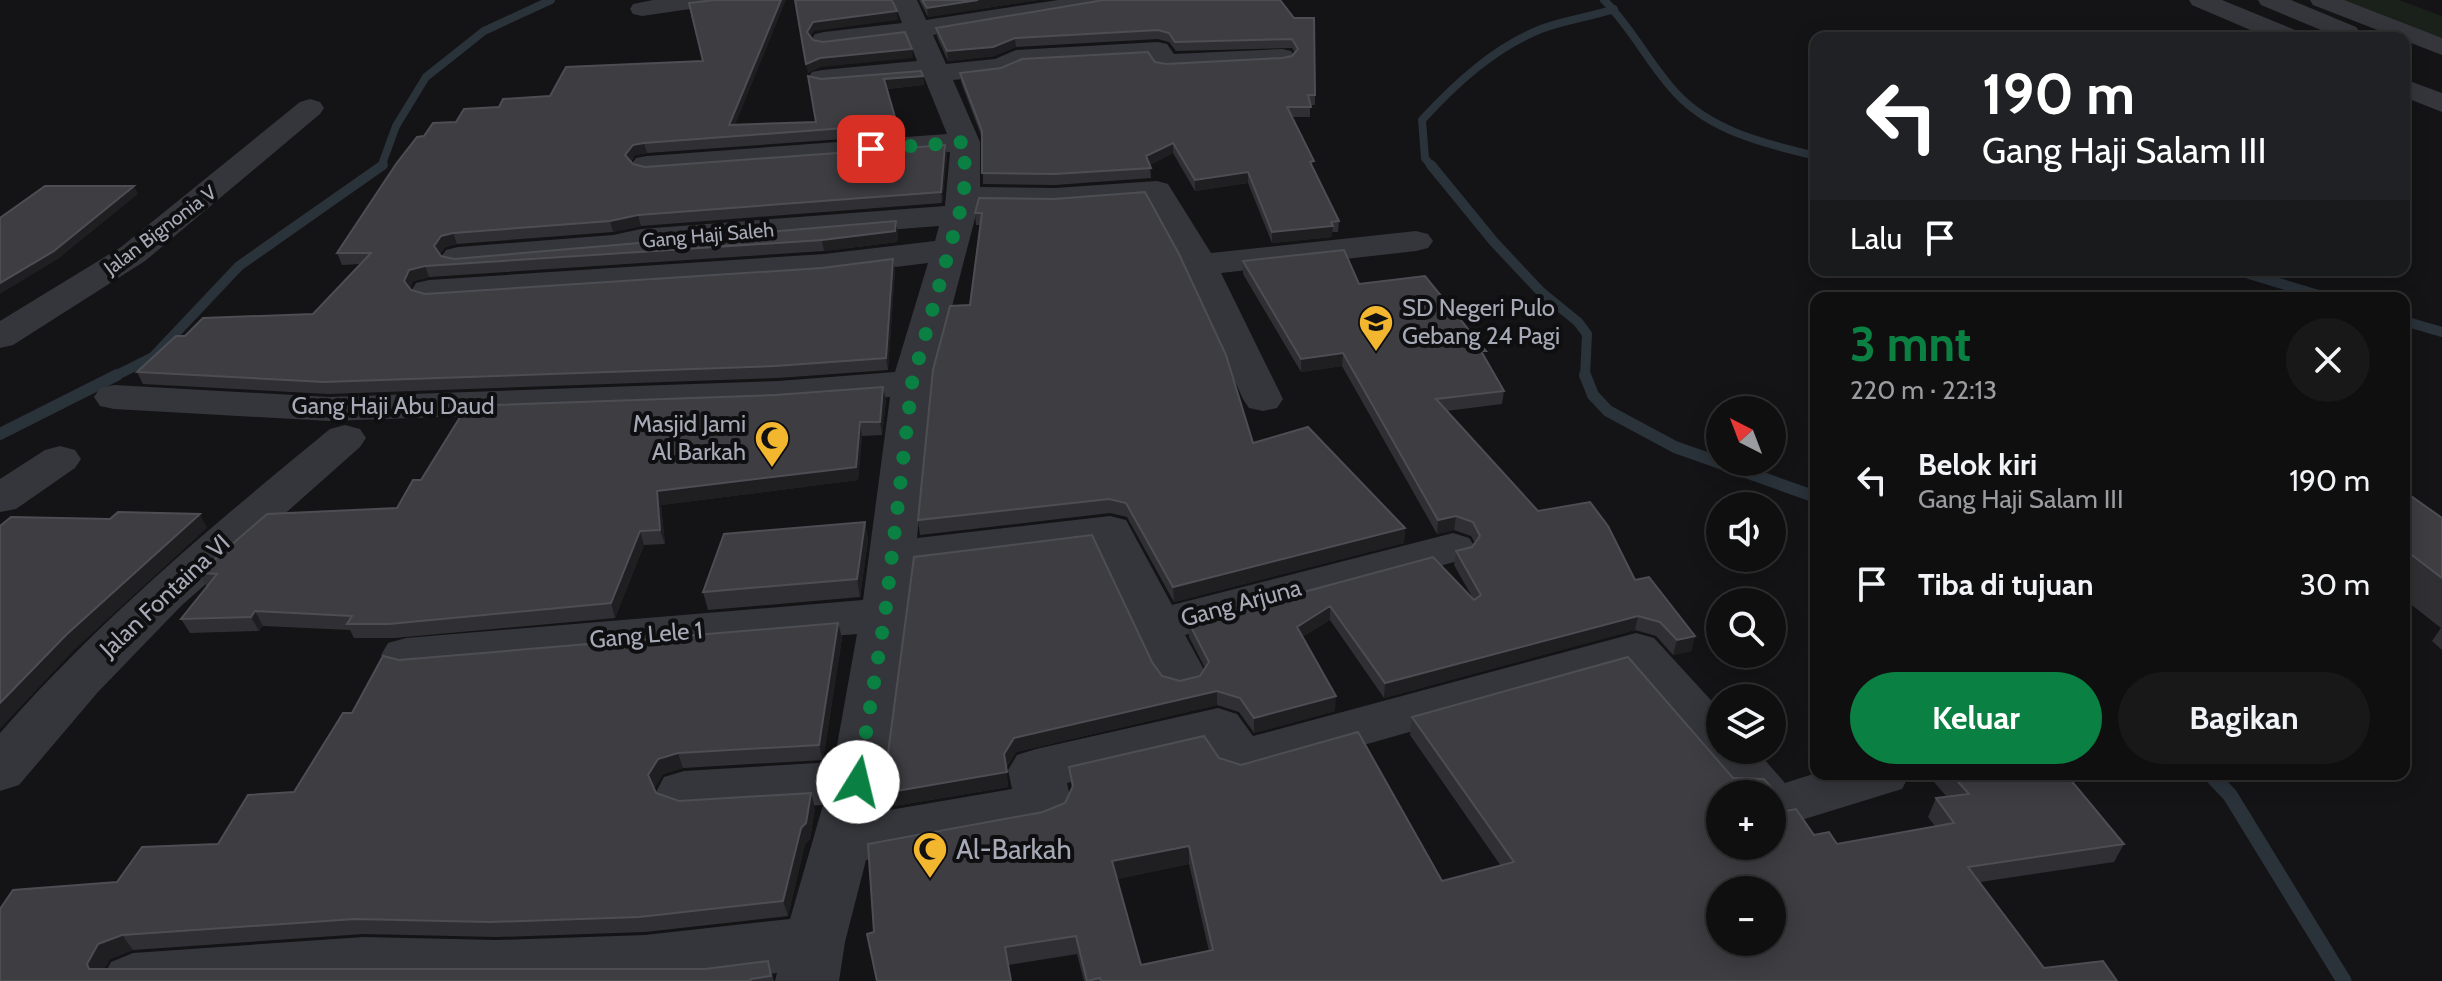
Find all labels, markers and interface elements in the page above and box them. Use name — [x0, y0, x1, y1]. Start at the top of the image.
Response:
text: 190 m — [1982, 60, 2135, 128]
icon: left — [1850, 64, 1954, 168]
pin — [837, 115, 905, 183]
icon: arrive — [849, 127, 893, 171]
text: Gang Haji Salam III — [1982, 128, 2267, 172]
street label: Jalan Bignonia V — [98, 179, 222, 281]
icon: arrive — [1918, 216, 1962, 260]
street label: Gang Haji Saleh — [641, 217, 775, 253]
text: Lalu — [1850, 220, 1902, 257]
place label: SD Negeri Pulo Gebang 24 Pagi — [1402, 293, 1560, 350]
school or university icon: SD Negeri Pulo Gebang 24 Pagi — [1357, 303, 1395, 353]
text: 3 mnt — [1850, 315, 1971, 373]
button: close — [2286, 318, 2370, 402]
text: 220 m · 22:13 — [1850, 374, 1997, 406]
street label: Gang Haji Abu Daud — [292, 391, 494, 420]
north arrow — [1706, 396, 1786, 476]
map controls — [1706, 396, 1786, 956]
place label: Masjid Jami Al Barkah — [633, 409, 746, 466]
mosque icon: Masjid Jami Al Barkah — [753, 419, 791, 469]
text: Belok kiri — [1918, 446, 2037, 483]
icon: left — [1850, 458, 1894, 502]
text: 190 m — [2289, 462, 2370, 499]
text: Gang Haji Salam III — [1918, 483, 2124, 515]
button: sound — [1706, 492, 1786, 572]
street label: Jalan Fontaina VI — [93, 528, 236, 664]
icon: arrive — [1850, 562, 1894, 606]
text: Tiba di tujuan — [1918, 566, 2094, 603]
text: 30 m — [2300, 566, 2370, 603]
street label: Gang Arjuna — [1178, 572, 1305, 632]
button: search — [1706, 588, 1786, 668]
street label: Gang Lele 1 — [588, 615, 704, 654]
button: Keluar — [1850, 672, 2102, 764]
button: Bagikan — [2118, 672, 2370, 764]
button: layers — [1706, 684, 1786, 764]
position arrow — [816, 740, 900, 824]
button: + — [1706, 780, 1786, 860]
mosque icon: Al-Barkah — [911, 830, 949, 880]
place label: Al-Barkah — [956, 832, 1072, 866]
button: − — [1706, 876, 1786, 956]

